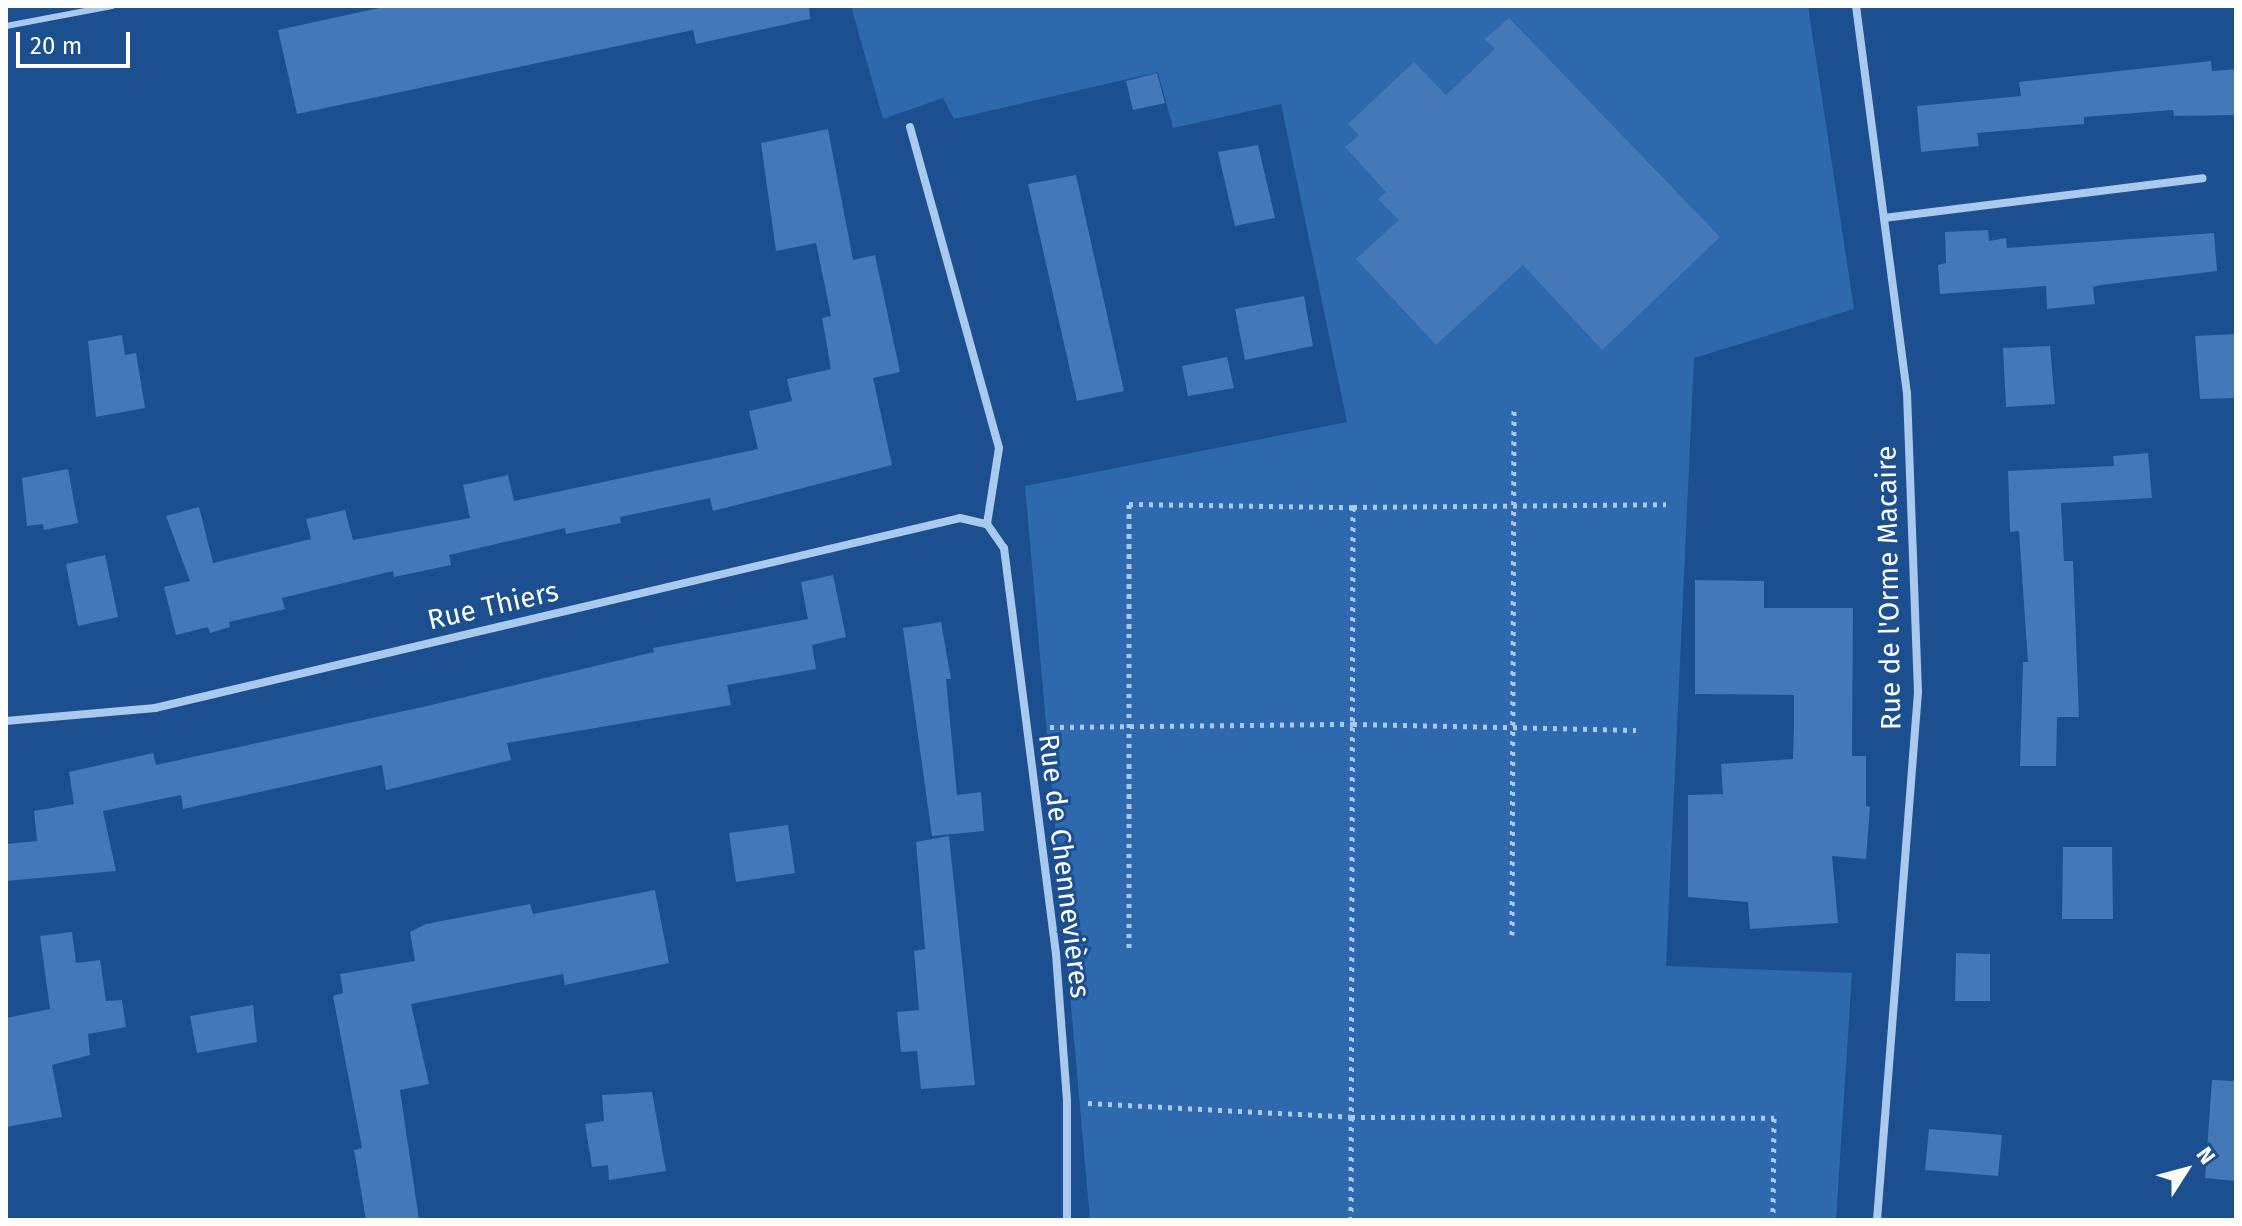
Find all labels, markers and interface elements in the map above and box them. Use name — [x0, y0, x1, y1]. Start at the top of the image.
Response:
scale bar — [20, 16, 134, 66]
text: 20 m — [30, 32, 82, 60]
street label: Rue de l'Orme Macaire — [1870, 445, 1908, 731]
street label: Rue Thiers — [424, 575, 562, 637]
street label: Rue de Chennevières — [1031, 732, 1097, 1000]
north arrow — [2146, 1130, 2226, 1210]
text: N — [2191, 1142, 2221, 1169]

